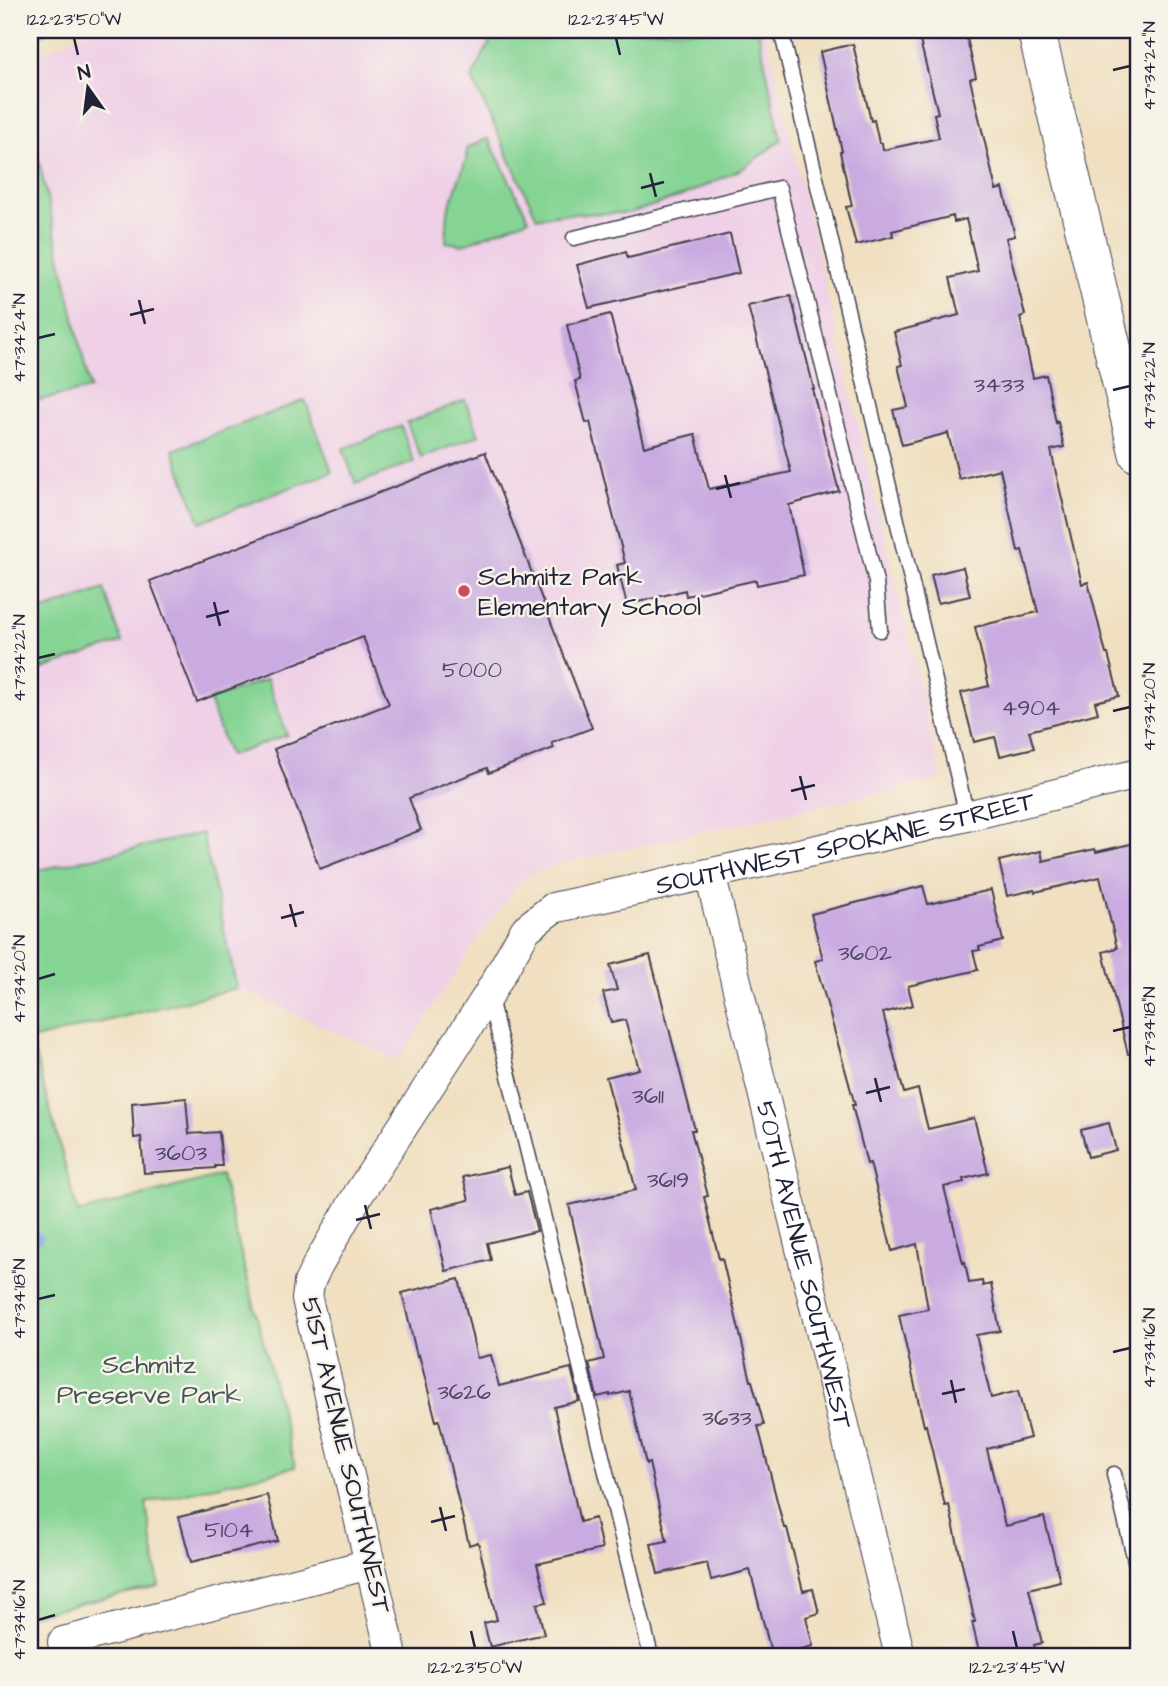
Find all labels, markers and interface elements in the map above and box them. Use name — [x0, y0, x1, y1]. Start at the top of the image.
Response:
text: 122°23'50"W — [27, 7, 121, 32]
text: 122°23'45"W — [568, 7, 664, 32]
text: 47°34'24"N — [1137, 21, 1162, 111]
north arrow — [52, 52, 122, 122]
text: N — [75, 58, 93, 88]
text: 47°34'24"N — [7, 293, 32, 383]
text: 47°34'22"N — [1137, 342, 1162, 430]
house number: 3433 — [974, 369, 1025, 401]
place label: Schmitz Park Elementary School — [478, 559, 701, 627]
marker: Schmitz Park Elementary School — [456, 583, 472, 599]
text: 47°34'22"N — [7, 614, 32, 702]
house number: 5000 — [442, 654, 502, 686]
text: 47°34'20"N — [1137, 663, 1162, 751]
house number: 4904 — [1002, 692, 1061, 724]
street label: SOUTHWEST SPOKANE STREET — [652, 783, 1039, 904]
text: 47°34'20"N — [7, 935, 32, 1023]
house number: 3602 — [838, 937, 892, 969]
text: 47°34'18"N — [1137, 986, 1162, 1068]
house number: 3611 — [632, 1080, 664, 1112]
street label: 50TH AVENUE SOUTHWEST — [747, 1097, 861, 1433]
house number: 3603 — [155, 1137, 207, 1169]
house number: 3619 — [647, 1164, 689, 1196]
text: 47°34'18"N — [7, 1258, 32, 1340]
street label: 51ST AVENUE SOUTHWEST — [292, 1294, 400, 1618]
text: 47°34'16"N — [1137, 1308, 1162, 1388]
park label: Schmitz Preserve Park — [57, 1347, 241, 1413]
house number: 3626 — [437, 1376, 491, 1408]
house number: 3633 — [702, 1402, 752, 1434]
house number: 5104 — [204, 1514, 254, 1546]
text: 47°34'16"N — [7, 1580, 32, 1660]
text: 122°23'50"W — [428, 1655, 522, 1680]
text: 122°23'45"W — [969, 1655, 1065, 1680]

